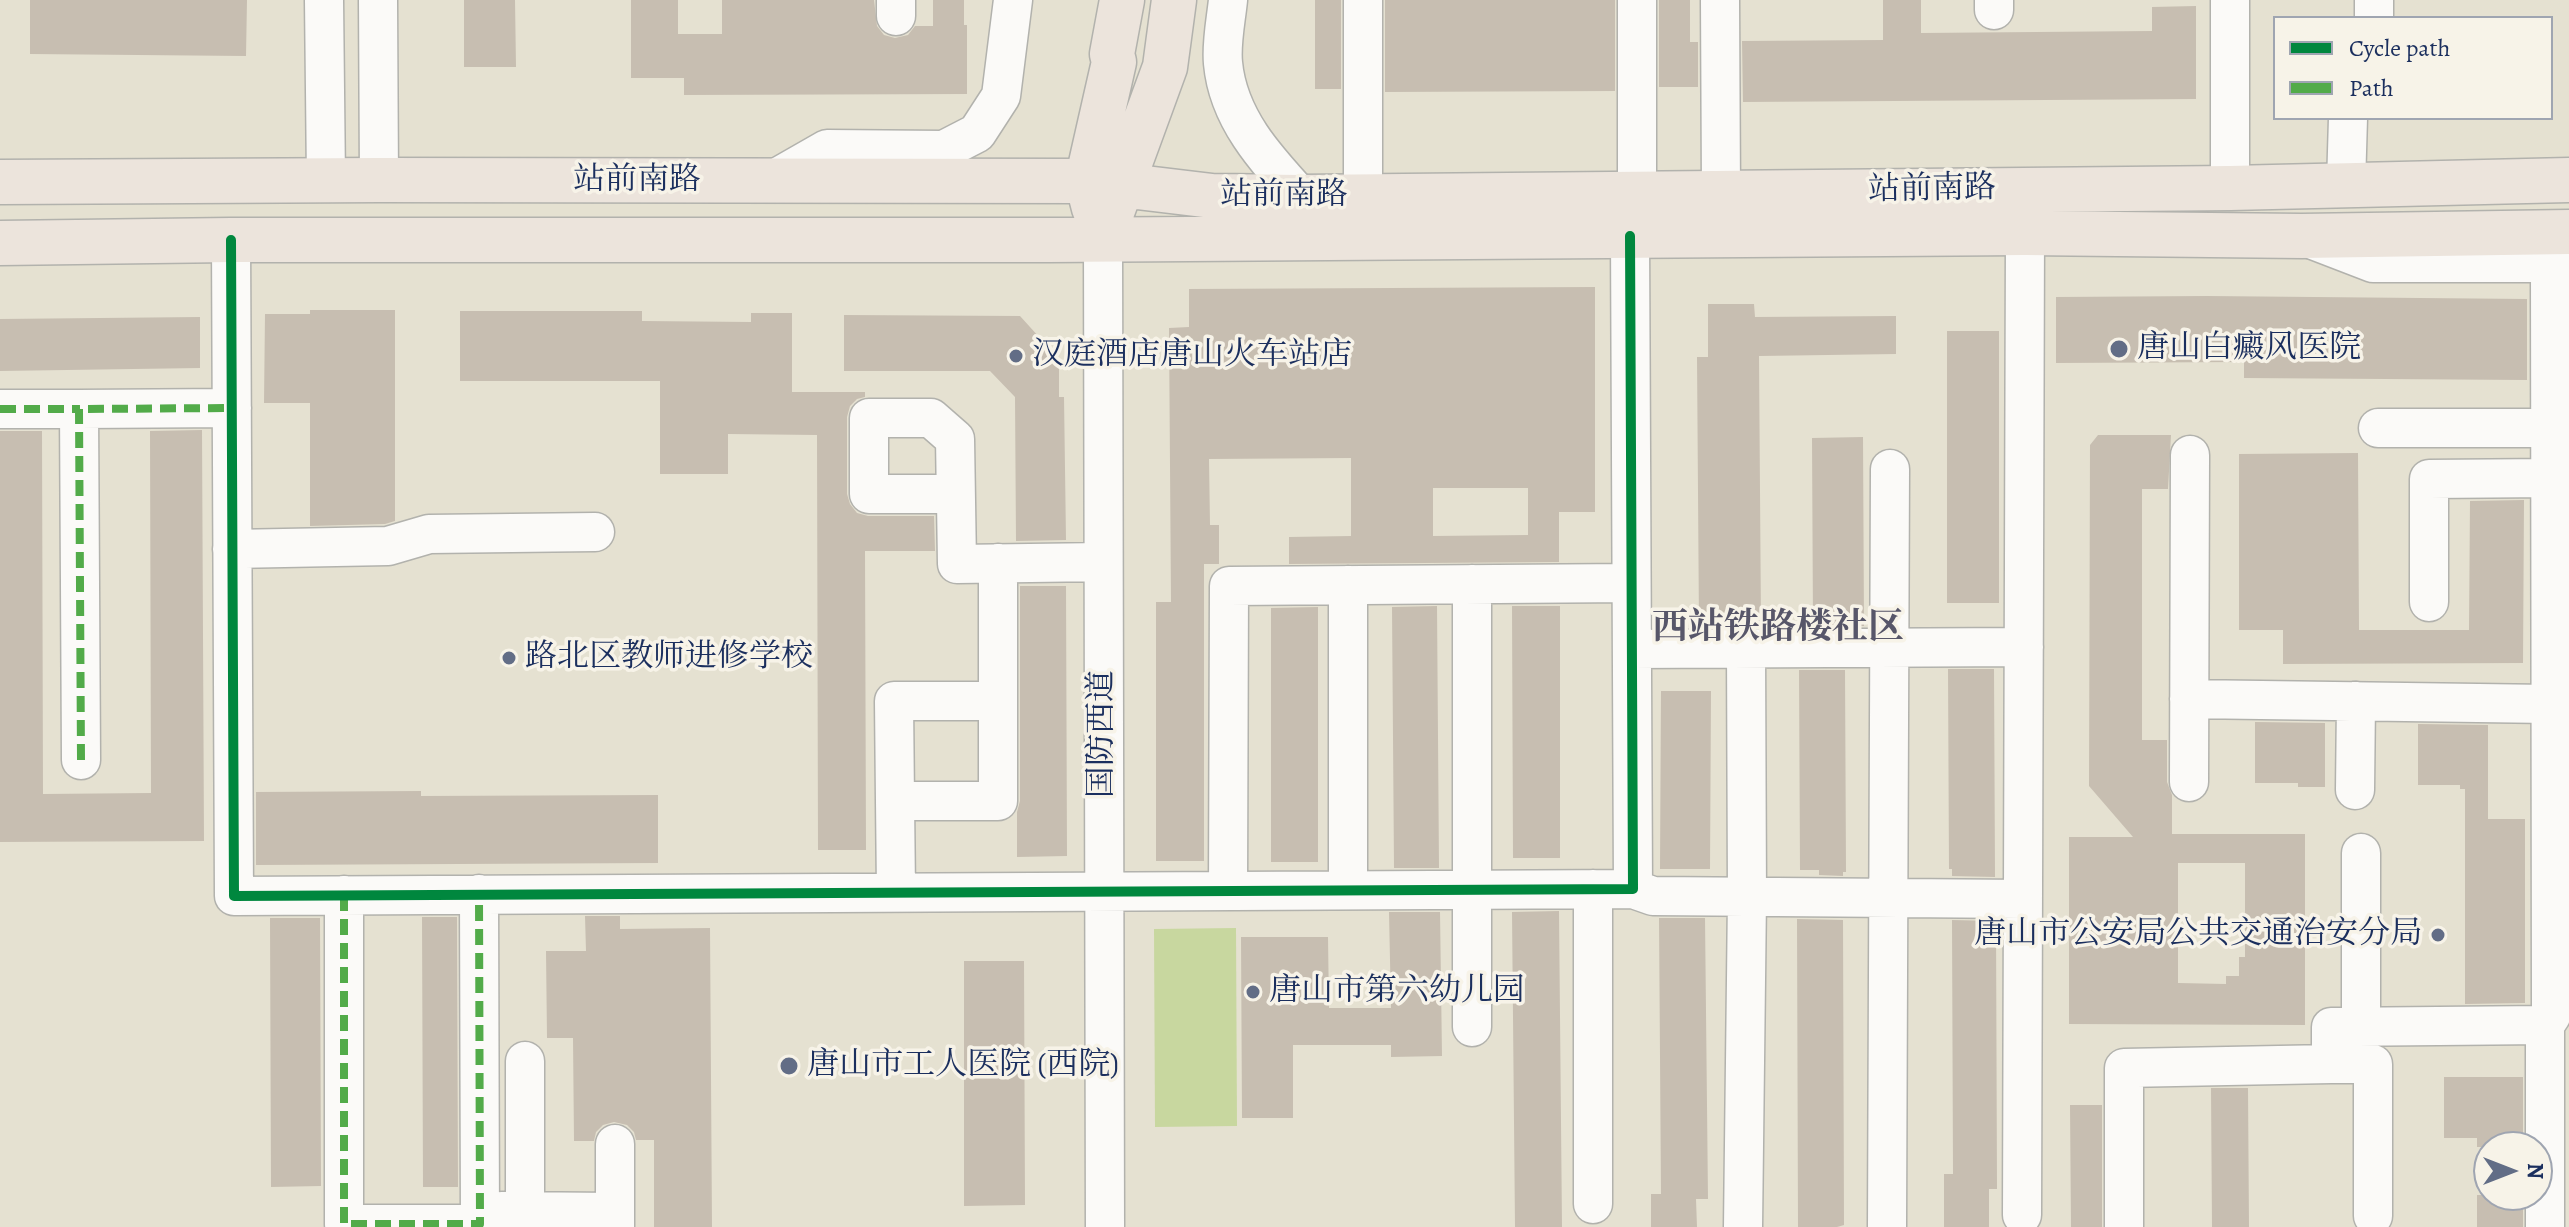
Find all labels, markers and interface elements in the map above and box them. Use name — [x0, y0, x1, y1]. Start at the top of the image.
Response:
legend — [2273, 16, 2553, 120]
text: Cycle path — [2349, 32, 2450, 64]
text: Path — [2349, 72, 2394, 104]
street label: 站前南路 — [573, 162, 701, 200]
street label: 站前南路 — [1868, 170, 1996, 210]
street label: 站前南路 — [1220, 177, 1348, 215]
place label: 唐山白癜风医院 — [2137, 330, 2361, 368]
place label: 汉庭酒店唐山火车站店 — [1032, 337, 1352, 375]
marker: 唐山白癜风医院 — [2108, 338, 2130, 360]
marker: 汉庭酒店唐山火车站店 — [1007, 347, 1025, 365]
district label: 西站铁路楼社区 — [1652, 607, 1904, 651]
place label: 路北区教师进修学校 — [525, 639, 813, 677]
marker: 路北区教师进修学校 — [500, 649, 518, 667]
street label: 国防西道 — [1084, 670, 1122, 798]
place label: 唐山市公安局公共交通治安分局 — [1974, 916, 2422, 954]
marker: 唐山市公安局公共交通治安分局 — [2429, 926, 2447, 944]
place label: 唐山市第六幼儿园 — [1269, 973, 1525, 1011]
marker: 唐山市第六幼儿园 — [1244, 983, 1262, 1001]
place label: 唐山市工人医院 (西院) — [807, 1047, 1119, 1085]
marker: 唐山市工人医院 (西院) — [778, 1055, 800, 1077]
north arrow — [2473, 1131, 2553, 1211]
text: N — [2520, 1163, 2550, 1179]

